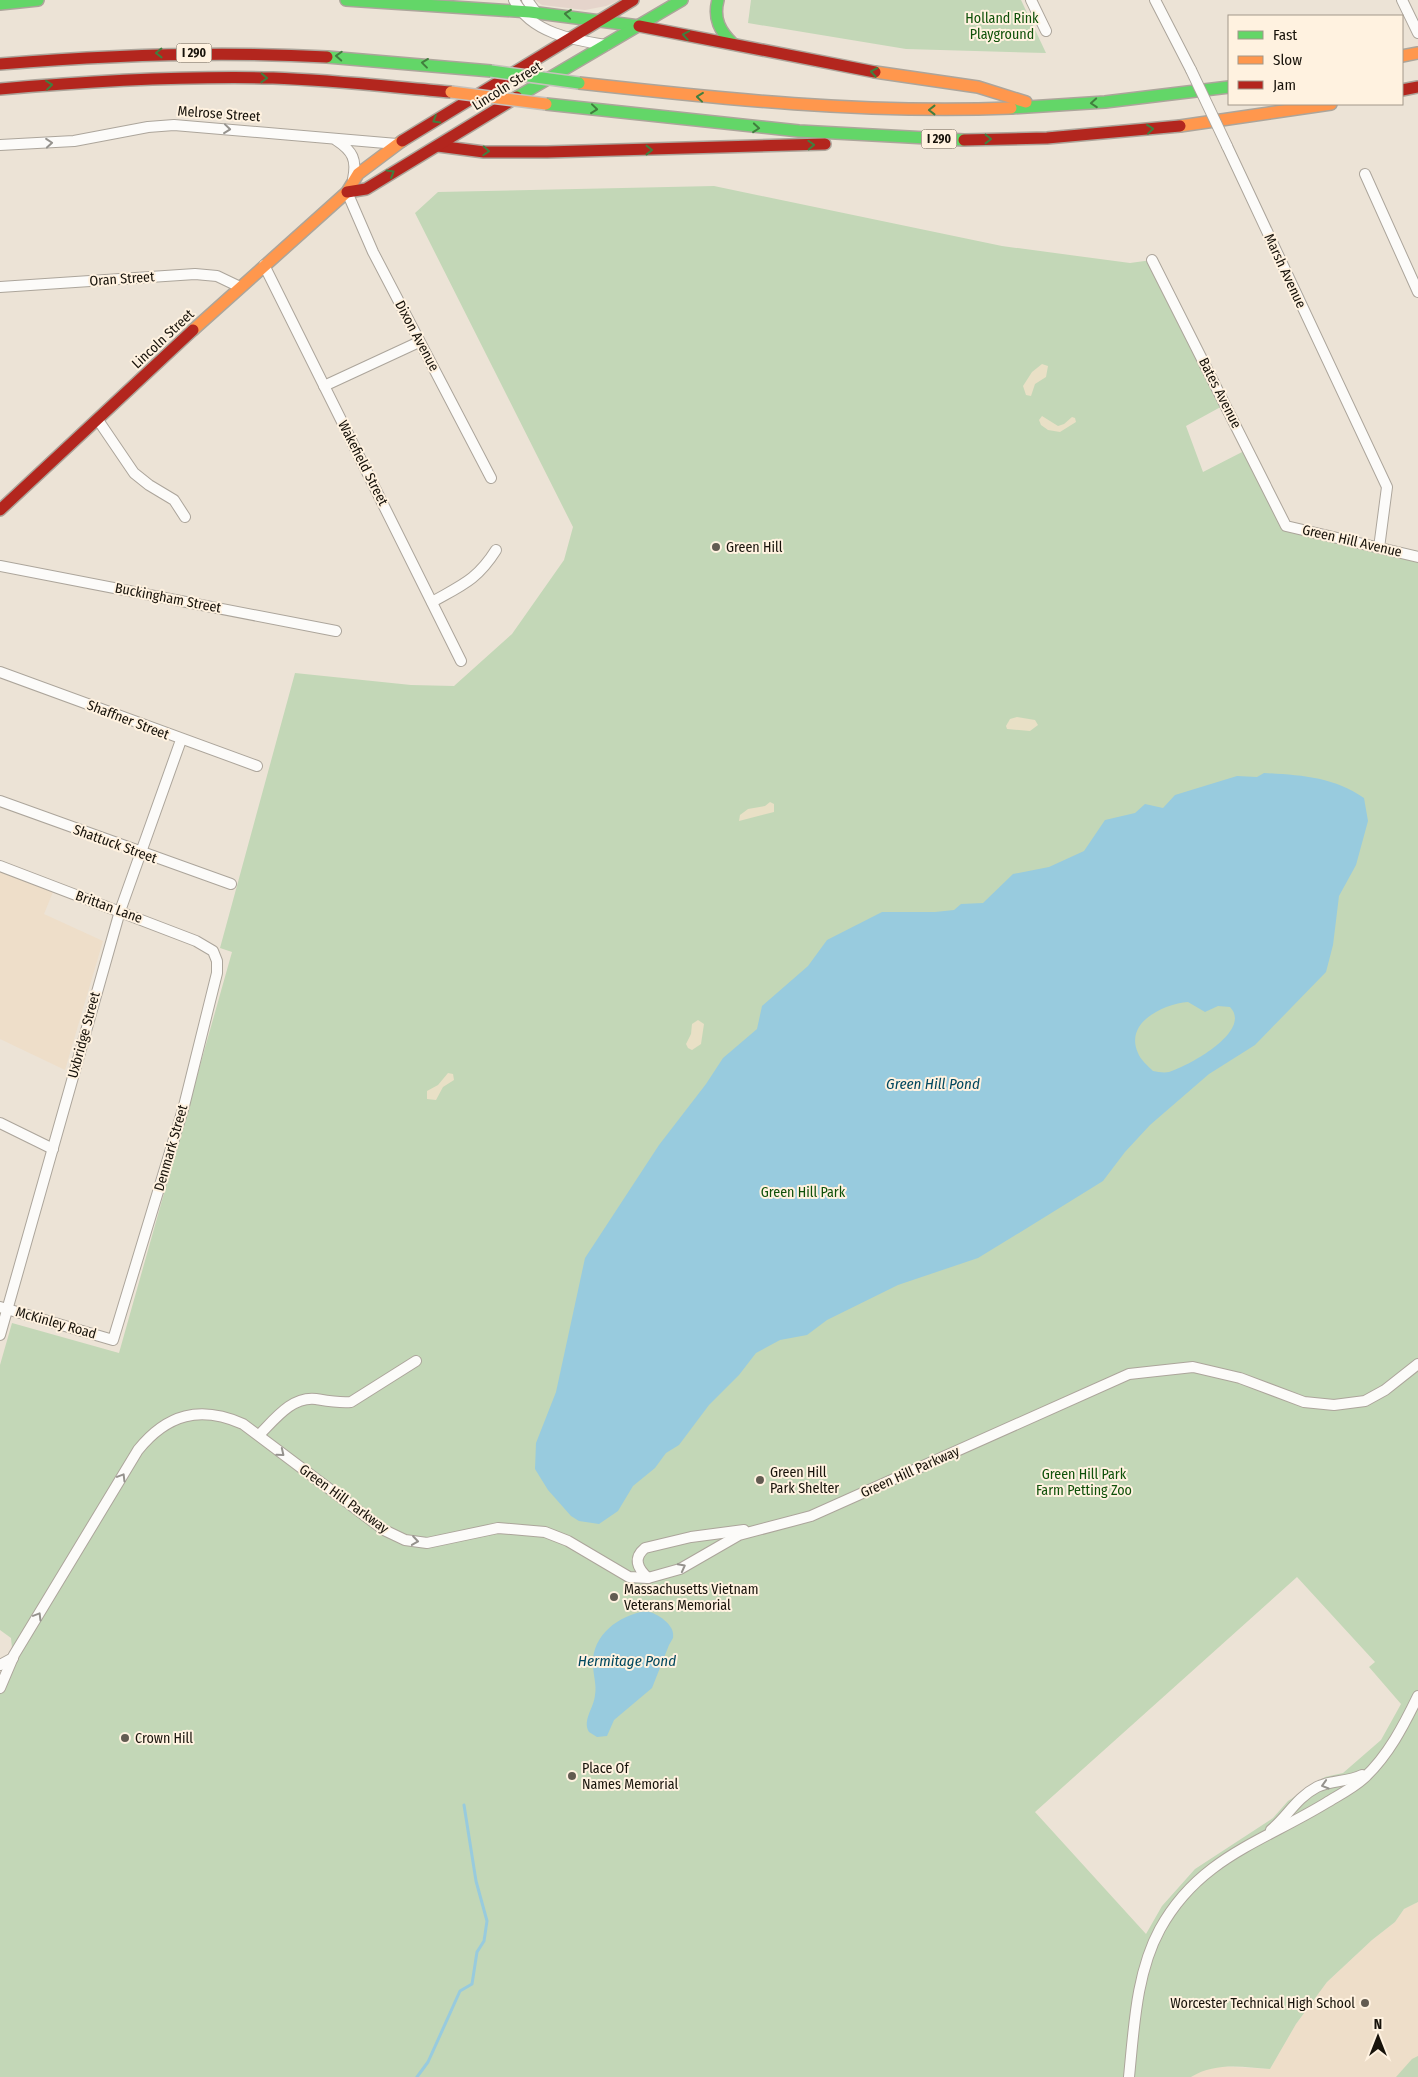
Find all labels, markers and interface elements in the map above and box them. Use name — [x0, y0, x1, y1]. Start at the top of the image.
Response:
one-way arrow — [564, 9, 572, 20]
park label: Holland Rink Playground — [965, 10, 1039, 43]
legend — [1228, 15, 1403, 105]
text: Fast — [1273, 26, 1297, 44]
one-way arrow — [682, 30, 690, 40]
road number: I 290 — [176, 44, 212, 62]
one-way arrow — [155, 48, 163, 59]
one-way arrow — [335, 51, 343, 62]
text: Slow — [1273, 51, 1302, 69]
one-way arrow — [421, 58, 429, 69]
street label: Lincoln Street — [469, 58, 545, 114]
one-way arrow — [869, 67, 878, 77]
one-way arrow — [261, 73, 269, 84]
text: Jam — [1273, 76, 1296, 94]
one-way arrow — [45, 79, 53, 90]
one-way arrow — [695, 91, 703, 102]
one-way arrow — [1090, 97, 1098, 108]
street label: Melrose Street — [177, 103, 261, 125]
one-way arrow — [590, 103, 598, 114]
one-way arrow — [927, 105, 935, 115]
one-way arrow — [433, 114, 442, 124]
one-way arrow — [752, 122, 760, 133]
one-way arrow — [223, 123, 231, 134]
one-way arrow — [1146, 124, 1154, 135]
road number: I 290 — [922, 130, 956, 148]
one-way arrow — [984, 134, 992, 144]
one-way arrow — [45, 138, 53, 149]
one-way arrow — [808, 140, 815, 150]
one-way arrow — [645, 145, 653, 155]
one-way arrow — [482, 146, 490, 157]
one-way arrow — [385, 170, 394, 180]
street label: Marsh Avenue — [1260, 231, 1310, 311]
street label: Oran Street — [89, 268, 156, 290]
street label: Dixon Avenue — [391, 298, 443, 374]
street label: Lincoln Street — [128, 306, 198, 372]
street label: Bates Avenue — [1195, 355, 1245, 431]
street label: Wakefield Street — [334, 418, 392, 509]
street label: Green Hill Avenue — [1301, 521, 1404, 561]
place label: Green Hill — [726, 539, 783, 556]
marker: Green Hill — [710, 541, 722, 553]
street label: Buckingham Street — [114, 579, 223, 617]
street label: Shaffner Street — [85, 697, 172, 744]
street label: Shattuck Street — [71, 821, 160, 867]
street label: Brittan Lane — [73, 887, 145, 927]
street label: Uxbridge Street — [64, 990, 104, 1080]
water label: Green Hill Pond — [886, 1075, 980, 1093]
street label: Denmark Street — [151, 1102, 192, 1193]
park label: Green Hill Park — [761, 1184, 846, 1201]
street label: McKinley Road — [14, 1303, 98, 1343]
street label: Green Hill Parkway — [858, 1442, 963, 1501]
one-way arrow — [275, 1447, 284, 1455]
street label: Green Hill Parkway — [296, 1461, 393, 1538]
place label: Green Hill Park Shelter — [770, 1464, 839, 1497]
park label: Green Hill Park Farm Petting Zoo — [1036, 1466, 1132, 1499]
one-way arrow — [116, 1473, 125, 1482]
marker: Green Hill Park Shelter — [754, 1474, 766, 1486]
one-way arrow — [412, 1535, 420, 1546]
one-way arrow — [677, 1563, 686, 1573]
place label: Massachusetts Vietnam Veterans Memorial — [624, 1581, 758, 1614]
marker: Massachusetts Vietnam Veterans Memorial — [608, 1591, 620, 1603]
one-way arrow — [32, 1612, 41, 1621]
water label: Hermitage Pond — [578, 1652, 676, 1670]
place label: Crown Hill — [135, 1730, 193, 1747]
marker: Crown Hill — [119, 1732, 131, 1744]
place label: Place Of Names Memorial — [582, 1760, 678, 1793]
marker: Place Of Names Memorial — [566, 1770, 578, 1782]
one-way arrow — [1321, 1779, 1329, 1789]
place label: Worcester Technical High School — [1170, 1995, 1355, 2012]
marker: Worcester Technical High School — [1359, 1997, 1371, 2009]
north arrow — [1353, 2012, 1403, 2062]
text: N — [1374, 2016, 1382, 2033]

